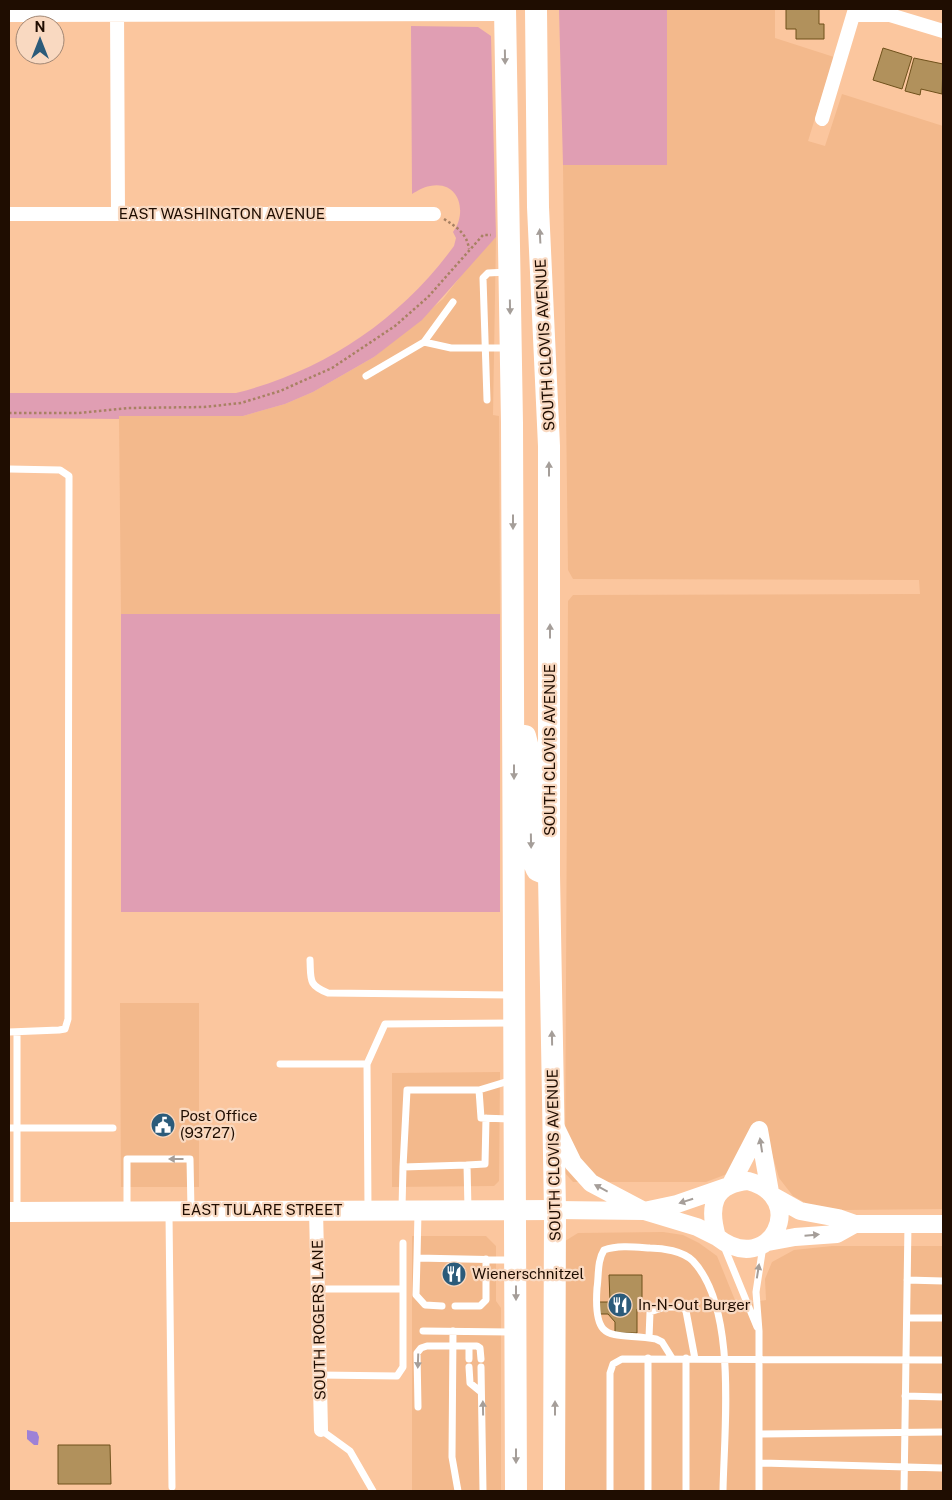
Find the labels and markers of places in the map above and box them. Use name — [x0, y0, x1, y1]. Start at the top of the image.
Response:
place label: Post Office (93727) — [180, 1107, 258, 1141]
public building icon: Post Office (93727) — [150, 1112, 176, 1138]
restaurant icon: Wienerschnitzel — [441, 1261, 467, 1287]
place label: Wienerschnitzel — [472, 1265, 584, 1282]
restaurant icon: In-N-Out Burger — [607, 1292, 633, 1318]
place label: In-N-Out Burger — [638, 1296, 751, 1313]

